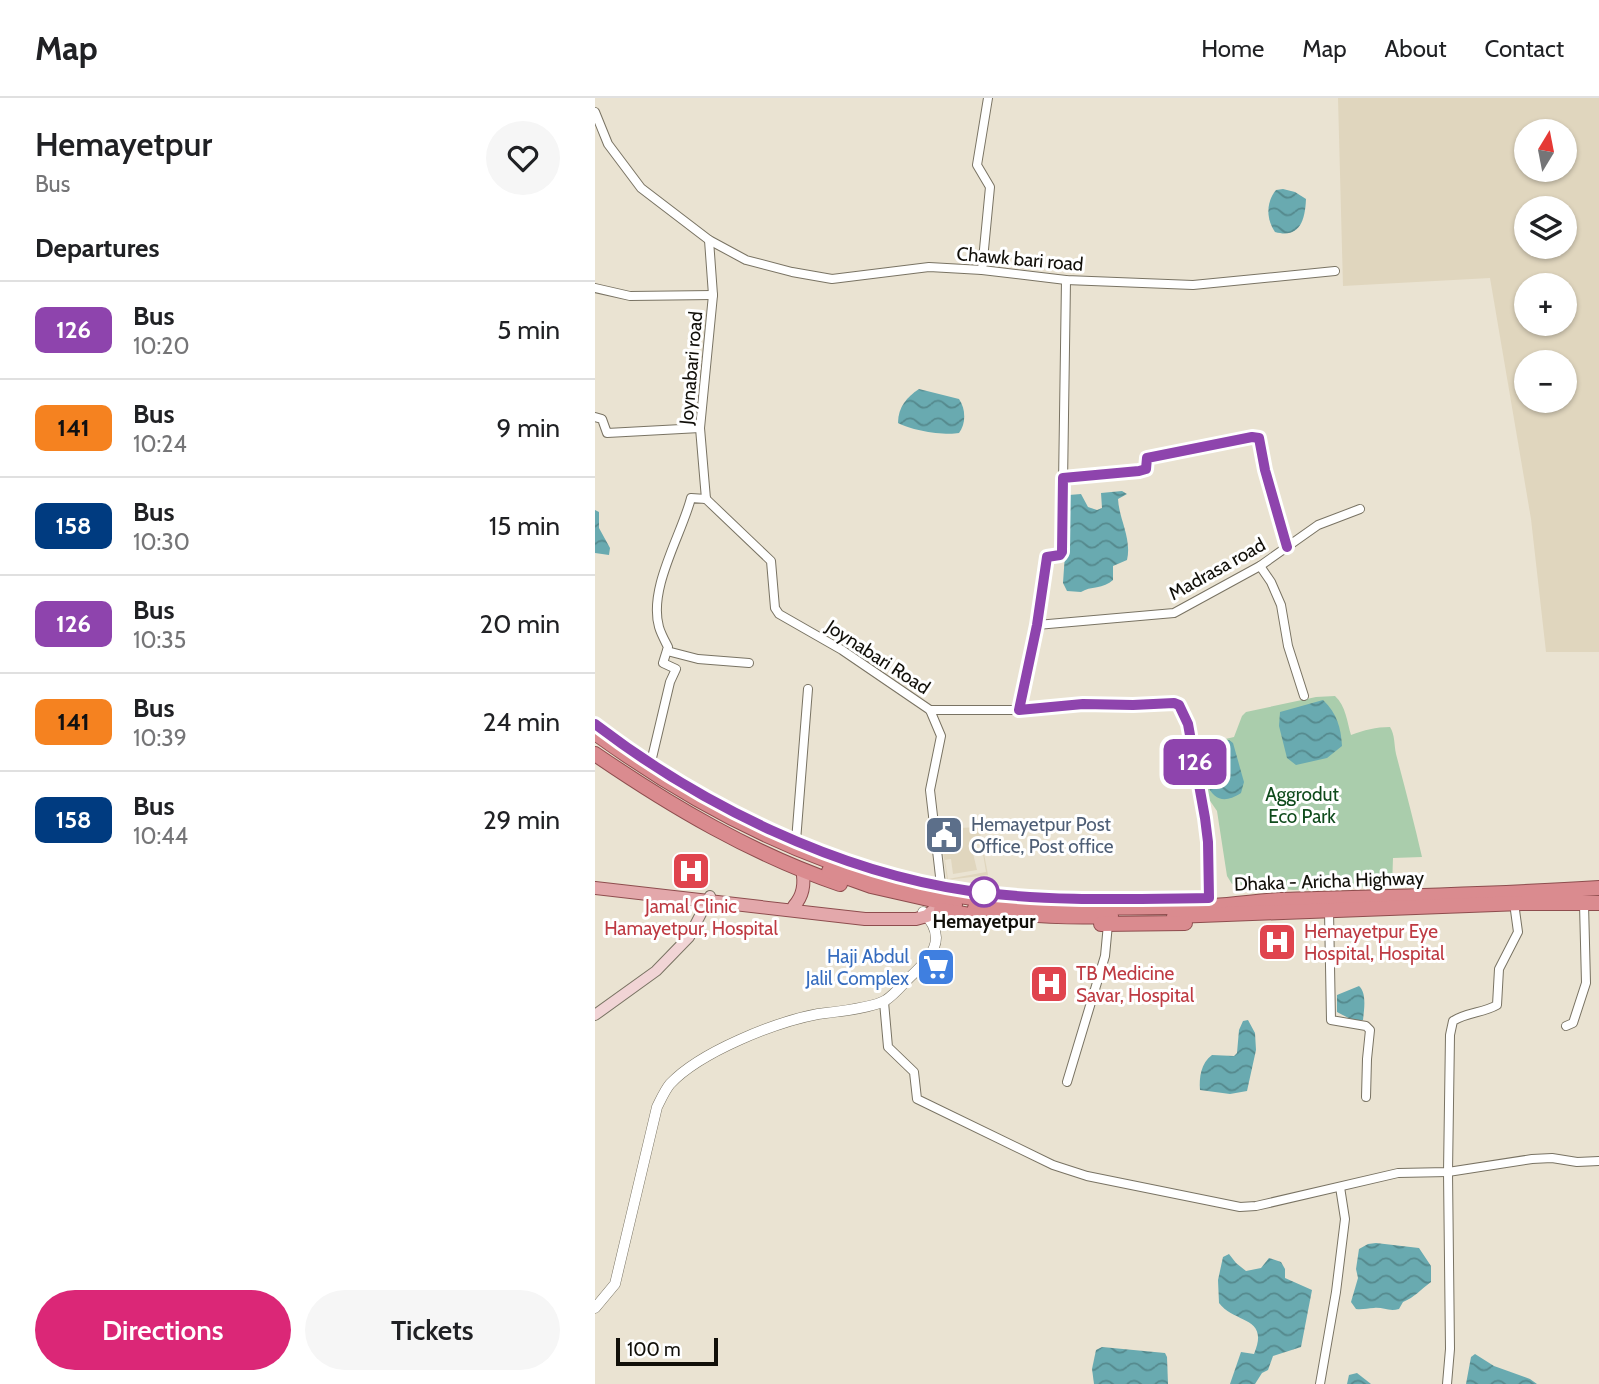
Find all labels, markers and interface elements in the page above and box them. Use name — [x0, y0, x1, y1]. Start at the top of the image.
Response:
text: Map — [35, 28, 98, 68]
text: Home — [1201, 34, 1264, 63]
text: Map — [1302, 34, 1347, 63]
text: About — [1385, 34, 1447, 63]
text: Contact — [1485, 34, 1564, 63]
north arrow — [1514, 119, 1577, 182]
map controls — [1514, 119, 1577, 413]
button: heart — [486, 121, 560, 195]
text: Hemayetpur — [35, 124, 212, 164]
text: Bus — [35, 170, 70, 198]
button: layers — [1514, 196, 1577, 259]
text: Departures — [35, 232, 159, 264]
street label: Chawk bari road — [956, 242, 1084, 276]
button: + — [1514, 273, 1577, 336]
text: Bus — [133, 300, 174, 332]
street label: Joynabari road — [674, 310, 707, 427]
text: 5 min — [497, 314, 560, 346]
text: 126 — [56, 315, 91, 344]
text: 10:20 — [133, 332, 189, 360]
button: − — [1514, 350, 1577, 413]
text: Bus — [133, 398, 174, 430]
text: 9 min — [497, 412, 560, 444]
text: 141 — [57, 413, 90, 442]
text: 10:24 — [133, 430, 187, 458]
text: Bus — [133, 496, 174, 528]
text: 15 min — [489, 510, 560, 542]
text: 158 — [55, 511, 92, 540]
text: 10:30 — [133, 528, 190, 556]
street label: Madrasa road — [1165, 533, 1269, 605]
text: Bus — [133, 594, 174, 626]
text: 20 min — [480, 608, 560, 640]
text: 126 — [56, 609, 91, 638]
street label: Joynabari Road — [821, 614, 934, 699]
text: 10:35 — [133, 626, 186, 654]
text: Bus — [133, 692, 174, 724]
text: 24 min — [483, 706, 560, 738]
text: 141 — [57, 707, 90, 736]
text: 10:39 — [133, 724, 187, 752]
line badge: 126 — [1155, 739, 1235, 785]
text: 126 — [1177, 747, 1213, 776]
park label: Aggrodut Eco Park — [1265, 783, 1339, 828]
text: Bus — [133, 790, 174, 822]
text: 29 min — [483, 804, 560, 836]
text: 158 — [55, 805, 92, 834]
place label: Hemayetpur Post Office, Post office — [971, 813, 1114, 858]
public building icon: Hemayetpur Post Office, Post office — [923, 814, 965, 856]
text: 10:44 — [133, 822, 188, 850]
hospital icon: Jamal Clinic Hamayetpur, Hospital — [670, 850, 712, 892]
street label: Dhaka - Aricha Highway — [1234, 866, 1425, 896]
marker: Hemayetpur — [969, 877, 999, 907]
place label: Jamal Clinic Hamayetpur, Hospital — [604, 895, 778, 940]
place label: Hemayetpur — [933, 910, 1036, 933]
place label: Hemayetpur Eye Hospital, Hospital — [1304, 920, 1445, 965]
hospital icon: Hemayetpur Eye Hospital, Hospital — [1256, 921, 1298, 963]
place label: Haji Abdul Jalil Complex — [805, 945, 910, 990]
supermarket icon: Haji Abdul Jalil Complex — [915, 946, 957, 988]
place label: TB Medicine Savar, Hospital — [1076, 962, 1195, 1007]
hospital icon: TB Medicine Savar, Hospital — [1028, 963, 1070, 1005]
button: Directions — [35, 1290, 291, 1370]
button: Tickets — [305, 1290, 560, 1370]
scale bar — [616, 1335, 717, 1367]
text: 100 m — [627, 1338, 681, 1361]

